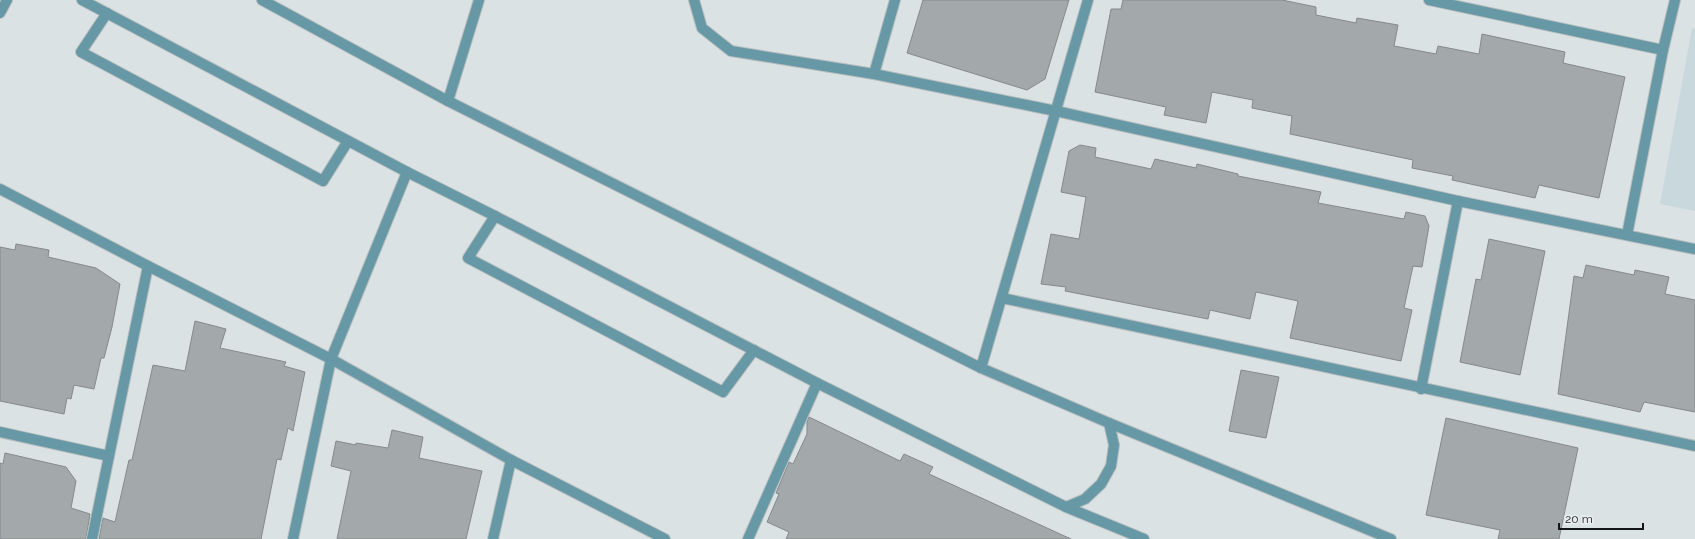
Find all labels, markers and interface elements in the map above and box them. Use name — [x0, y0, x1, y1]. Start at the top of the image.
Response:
scale bar — [1559, 505, 1643, 531]
text: 20 m — [1565, 512, 1593, 526]

